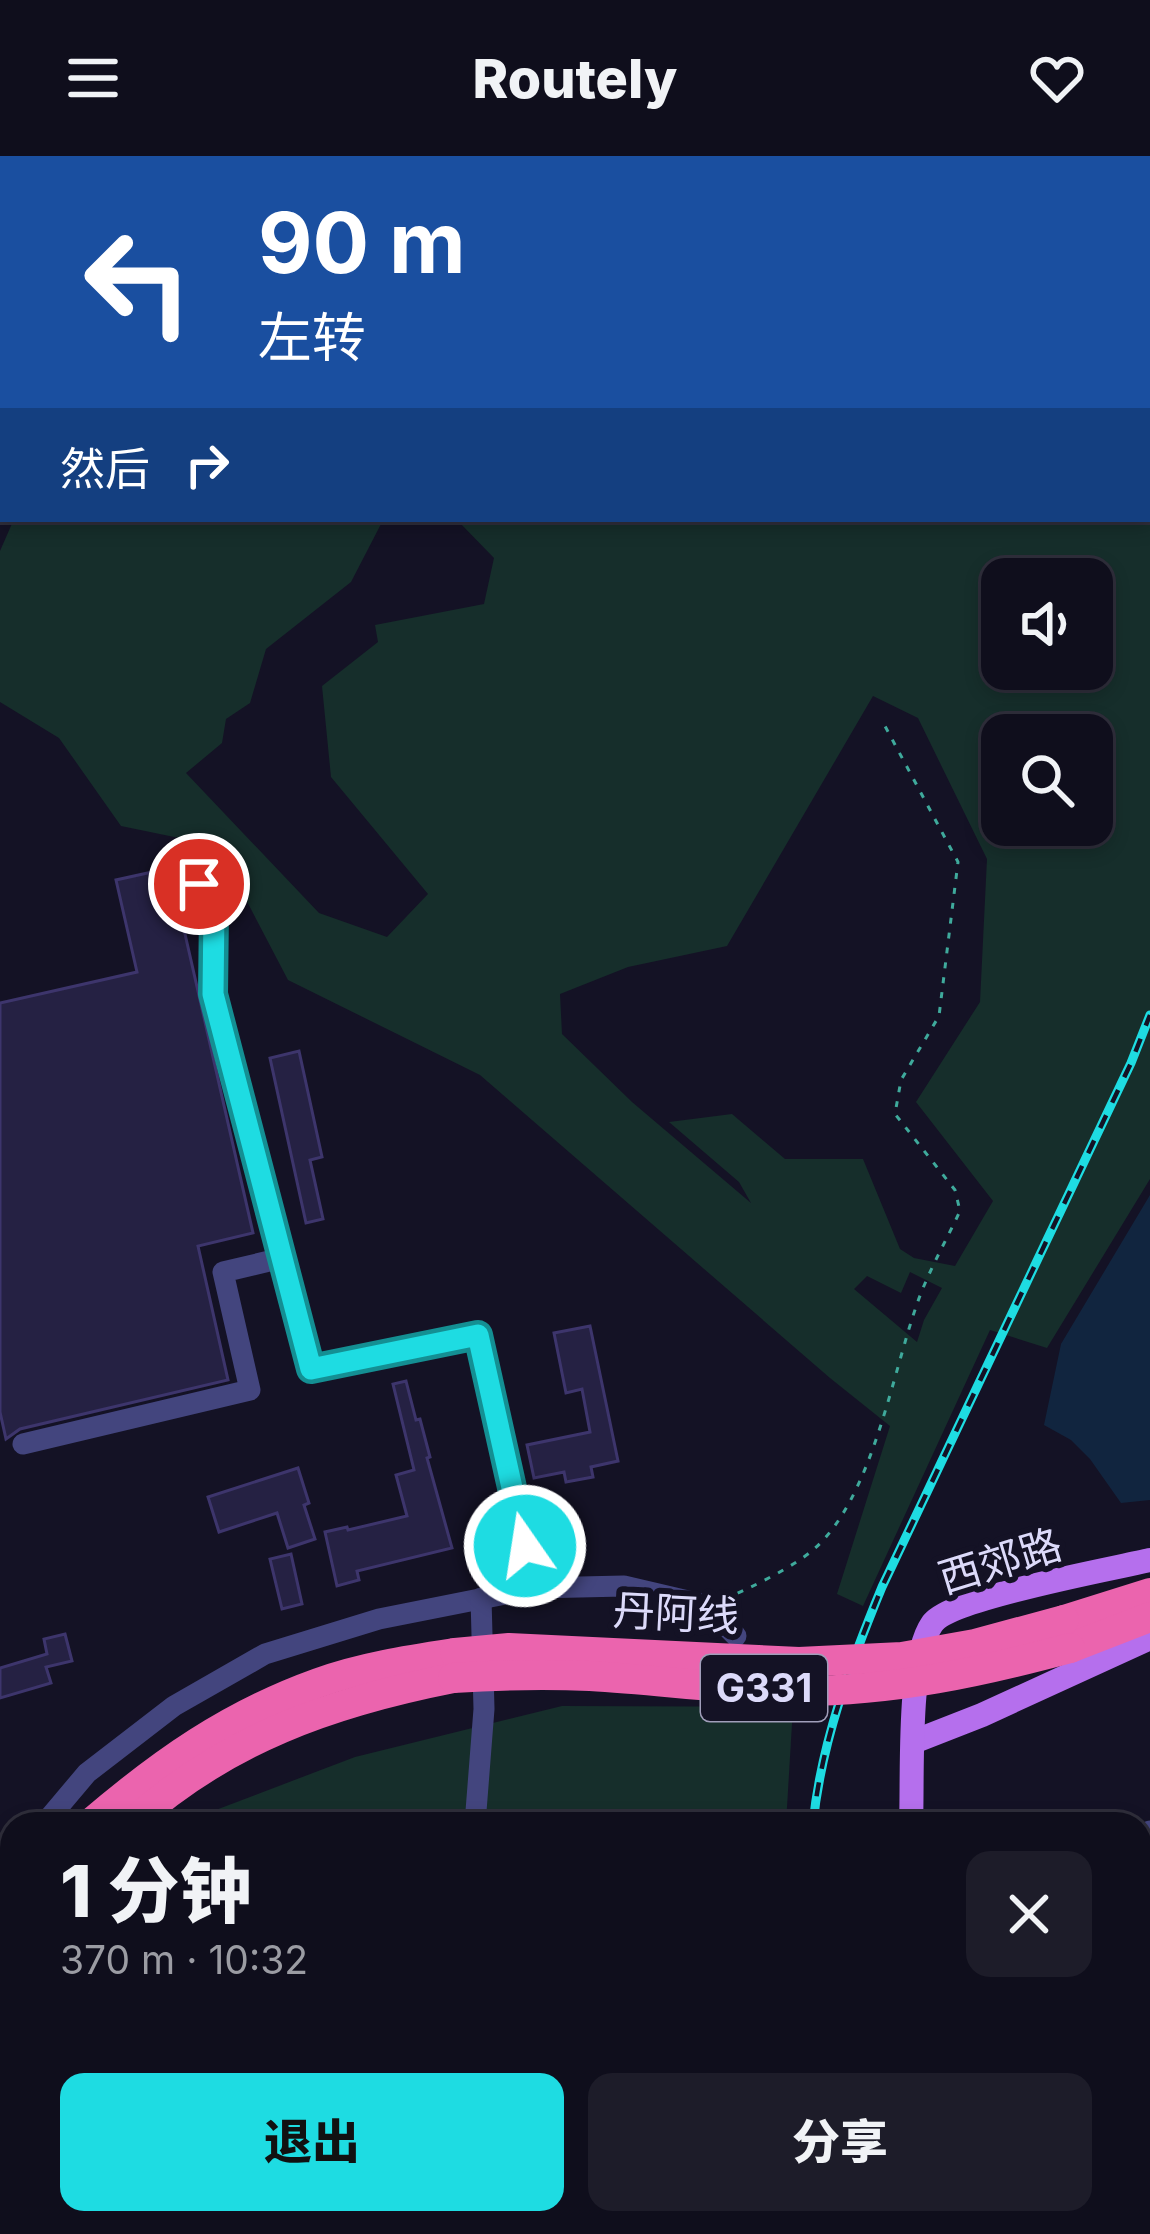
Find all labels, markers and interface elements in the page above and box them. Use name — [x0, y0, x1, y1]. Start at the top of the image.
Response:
icon: menu — [60, 45, 126, 111]
icon: heart — [1024, 45, 1090, 111]
text: Routely — [473, 46, 677, 111]
text: 90 m — [258, 192, 466, 293]
icon: left — [60, 204, 216, 360]
text: 左转 — [258, 305, 366, 370]
icon: right — [174, 432, 240, 498]
text: 然后 — [60, 441, 150, 496]
map controls — [981, 558, 1113, 846]
button: sound — [981, 558, 1113, 690]
button: search — [981, 714, 1113, 846]
pin — [148, 833, 250, 935]
icon: arrive — [166, 851, 232, 917]
position arrow — [462, 1483, 588, 1609]
street label: 西郊路 — [932, 1518, 1068, 1603]
street label: 丹阿线 — [612, 1584, 740, 1641]
road number: G331 — [701, 1655, 827, 1721]
text: 1 分钟 — [60, 1847, 252, 1934]
button: close — [966, 1851, 1092, 1977]
text: 370 m · 10:32 — [60, 1936, 308, 1983]
button: 退出 — [60, 2073, 564, 2211]
button: 分享 — [588, 2073, 1092, 2211]

